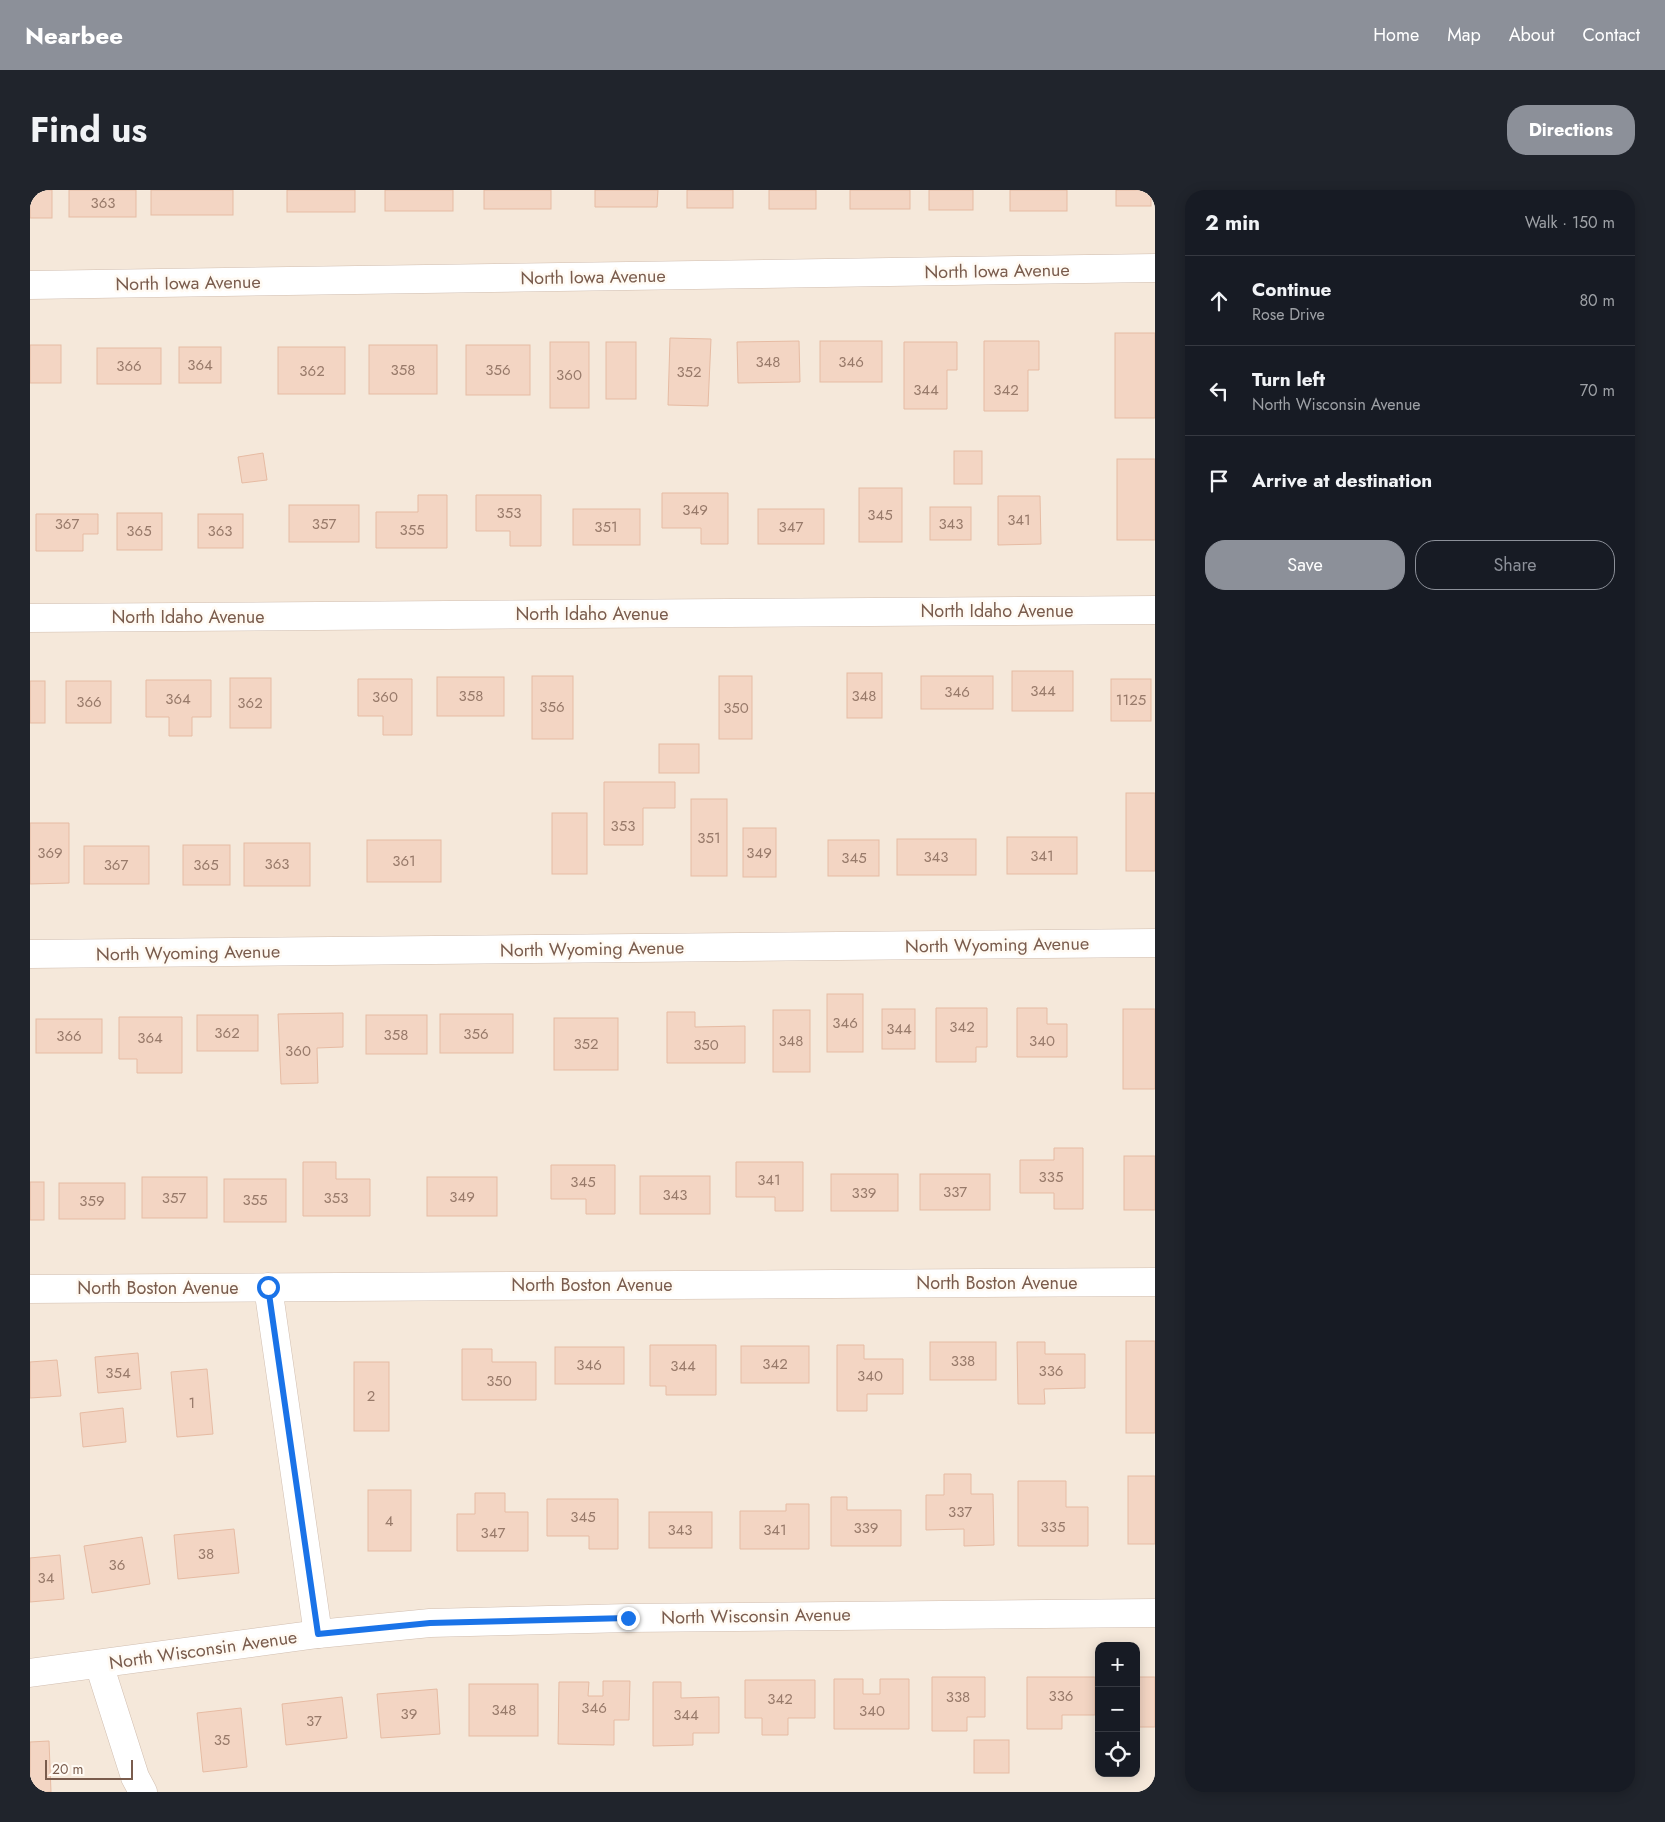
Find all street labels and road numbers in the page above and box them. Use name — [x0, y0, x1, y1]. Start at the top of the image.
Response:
street label: North Iowa Avenue — [924, 257, 1070, 285]
street label: North Iowa Avenue — [520, 263, 666, 291]
street label: North Iowa Avenue — [115, 269, 261, 297]
street label: North Idaho Avenue — [920, 598, 1074, 624]
street label: North Idaho Avenue — [515, 601, 669, 627]
street label: North Idaho Avenue — [111, 604, 265, 630]
street label: North Wyoming Avenue — [905, 930, 1089, 960]
street label: North Wyoming Avenue — [500, 934, 684, 964]
street label: North Wyoming Avenue — [96, 938, 280, 968]
street label: North Boston Avenue — [916, 1270, 1078, 1296]
street label: North Boston Avenue — [511, 1272, 673, 1298]
street label: North Boston Avenue — [77, 1275, 239, 1301]
street label: North Wisconsin Avenue — [661, 1601, 851, 1631]
street label: North Wisconsin Avenue — [107, 1624, 299, 1676]

